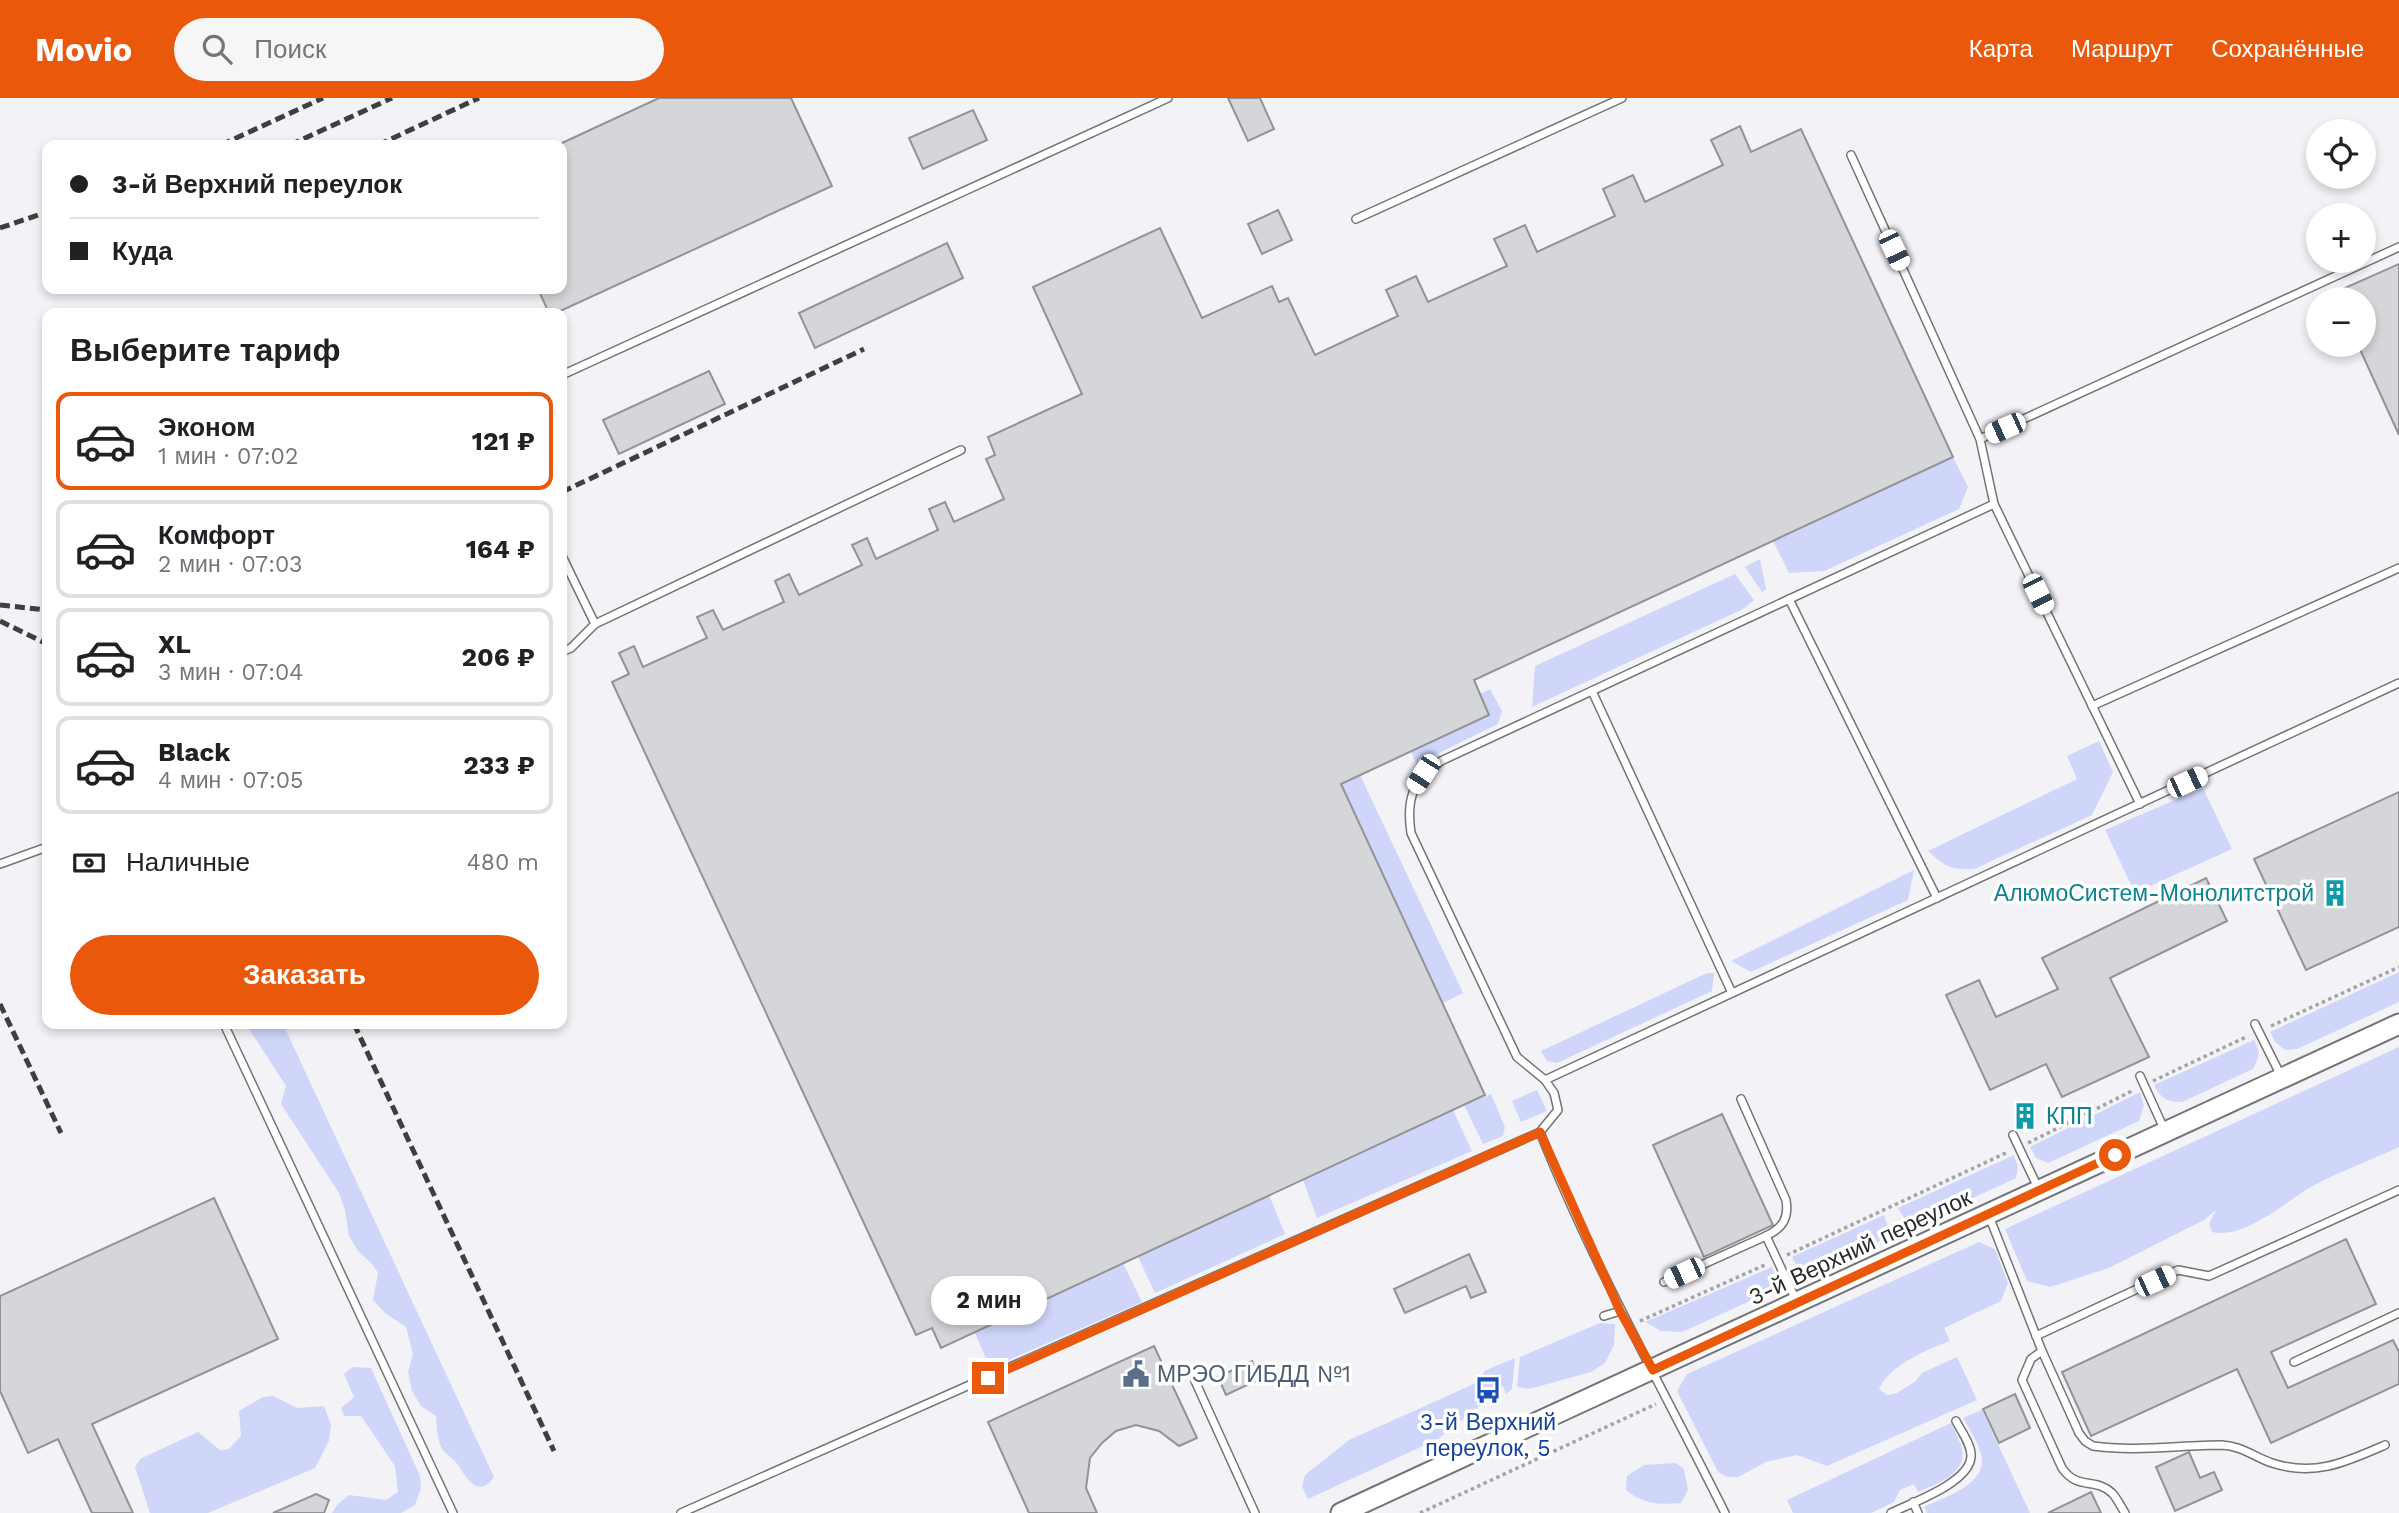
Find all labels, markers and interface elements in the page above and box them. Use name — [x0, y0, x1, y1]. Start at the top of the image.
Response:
search box — [174, 18, 664, 81]
text: Movio — [35, 30, 132, 69]
icon: search — [198, 30, 236, 68]
text: Поиск — [254, 34, 326, 64]
text: Карта — [1969, 35, 2033, 63]
text: Маршрут — [2071, 35, 2173, 63]
text: Сохранённые — [2211, 35, 2364, 63]
map controls — [2306, 119, 2376, 357]
button: locate — [2306, 119, 2376, 189]
text: 3-й Верхний переулок — [112, 169, 402, 199]
button: + — [2306, 203, 2376, 273]
car — [1876, 227, 1913, 273]
text: Куда — [112, 236, 173, 266]
button: − — [2306, 287, 2376, 357]
text: Выберите тариф — [70, 331, 341, 369]
icon: car — [74, 410, 137, 473]
car — [1982, 410, 2029, 446]
text: Эконом — [158, 412, 256, 442]
text: 121 ₽ — [472, 426, 535, 456]
text: 1 мин · 07:02 — [158, 443, 298, 470]
icon: car — [74, 518, 137, 581]
text: Комфорт — [158, 520, 275, 550]
text: 164 ₽ — [466, 534, 535, 564]
text: 2 мин · 07:03 — [158, 551, 302, 578]
car — [2020, 571, 2057, 617]
icon: car — [74, 626, 137, 689]
text: XL — [158, 629, 191, 659]
text: 206 ₽ — [461, 642, 535, 672]
text: 3 мин · 07:04 — [158, 659, 303, 686]
icon: car — [74, 734, 137, 797]
text: Black — [158, 737, 230, 767]
text: 233 ₽ — [463, 750, 535, 780]
car — [1403, 751, 1444, 797]
car — [2164, 764, 2211, 800]
text: 4 мин · 07:05 — [158, 767, 303, 794]
icon: cash — [70, 844, 108, 882]
text: Наличные — [126, 847, 250, 877]
text: 480 m — [467, 849, 539, 876]
building icon: АлюмоСистем-Монолитстрой — [2320, 878, 2350, 908]
place label: АлюмоСистем-Монолитстрой — [1994, 880, 2314, 907]
button: Заказать — [70, 935, 539, 1015]
building icon: КПП — [2010, 1101, 2040, 1131]
place label: КПП — [2046, 1103, 2092, 1130]
route start — [2099, 1139, 2131, 1171]
street label: 3-й Верхний переулок — [1745, 1184, 1977, 1311]
car — [1661, 1255, 1708, 1291]
car — [2132, 1263, 2179, 1299]
callout: 2 мин — [930, 1276, 1046, 1326]
text: 2 мин — [956, 1287, 1022, 1314]
public building icon: МРЭО ГИБДД №1 — [1121, 1359, 1151, 1389]
place label: МРЭО ГИБДД №1 — [1157, 1361, 1351, 1388]
route end — [972, 1362, 1004, 1394]
bus stop icon: 3-й Верхний переулок, 5 — [1473, 1375, 1503, 1405]
place label: 3-й Верхний переулок, 5 — [1420, 1409, 1556, 1462]

